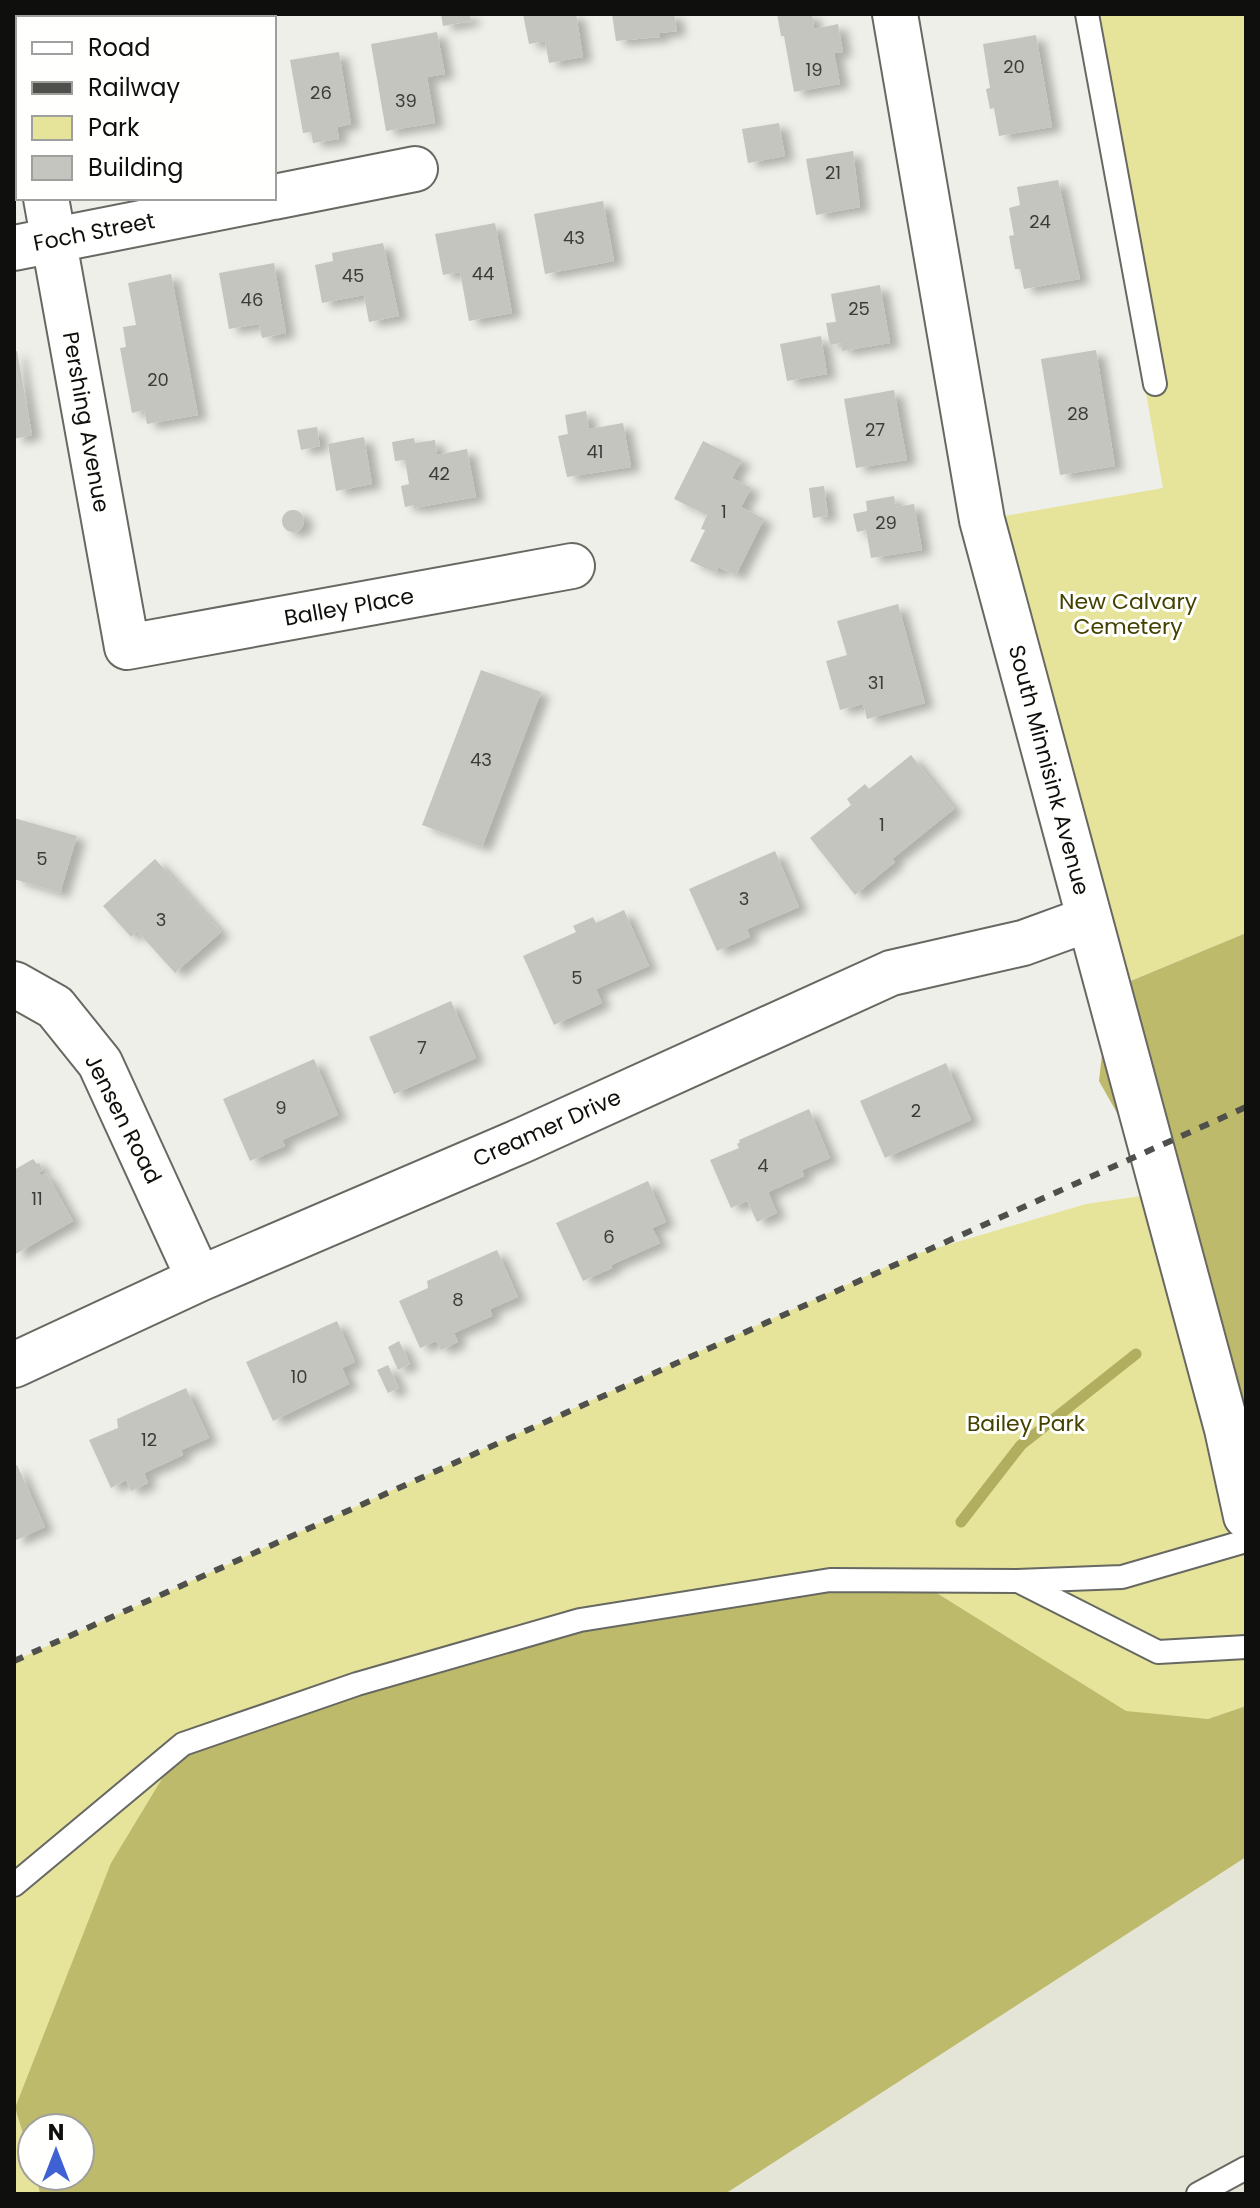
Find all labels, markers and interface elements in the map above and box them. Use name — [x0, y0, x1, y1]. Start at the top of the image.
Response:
legend — [16, 16, 276, 200]
text: Road — [88, 31, 150, 64]
house number: 20 — [1003, 54, 1025, 79]
house number: 19 — [805, 57, 823, 82]
text: Railway — [88, 71, 181, 104]
house number: 26 — [310, 80, 332, 105]
house number: 39 — [395, 88, 417, 113]
text: Park — [88, 111, 140, 144]
text: Building — [88, 151, 184, 184]
house number: 21 — [825, 160, 841, 185]
street label: Foch Street — [31, 205, 157, 259]
house number: 24 — [1029, 209, 1051, 234]
house number: 43 — [563, 225, 585, 250]
house number: 44 — [472, 261, 494, 286]
house number: 45 — [342, 263, 364, 288]
house number: 46 — [241, 287, 263, 312]
house number: 25 — [848, 296, 870, 321]
street label: Pershing Avenue — [55, 329, 117, 515]
house number: 20 — [147, 367, 169, 392]
house number: 28 — [1067, 401, 1089, 426]
house number: 27 — [865, 417, 885, 442]
house number: 41 — [586, 439, 604, 464]
house number: 42 — [428, 461, 450, 486]
house number: 1 — [721, 499, 727, 524]
house number: 29 — [875, 510, 897, 535]
street label: Balley Place — [282, 580, 416, 634]
park label: New Calvary Cemetery — [1059, 586, 1198, 642]
street label: South Minnisink Avenue — [1001, 641, 1097, 899]
house number: 31 — [868, 670, 884, 695]
house number: 43 — [470, 747, 492, 772]
house number: 1 — [879, 812, 885, 837]
house number: 5 — [36, 846, 48, 871]
house number: 3 — [739, 886, 749, 911]
house number: 3 — [156, 907, 166, 932]
house number: 5 — [571, 965, 583, 990]
house number: 7 — [417, 1035, 427, 1060]
street label: Jensen Road — [77, 1049, 169, 1189]
street label: Creamer Drive — [468, 1081, 626, 1175]
house number: 9 — [275, 1095, 287, 1120]
house number: 2 — [911, 1098, 921, 1123]
house number: 4 — [757, 1153, 769, 1178]
house number: 11 — [31, 1186, 43, 1211]
house number: 6 — [603, 1224, 615, 1249]
house number: 8 — [452, 1287, 464, 1312]
house number: 10 — [290, 1364, 308, 1389]
park label: Bailey Park — [967, 1408, 1086, 1439]
house number: 12 — [141, 1427, 157, 1452]
north arrow — [16, 2112, 96, 2192]
text: N — [48, 2117, 64, 2148]

